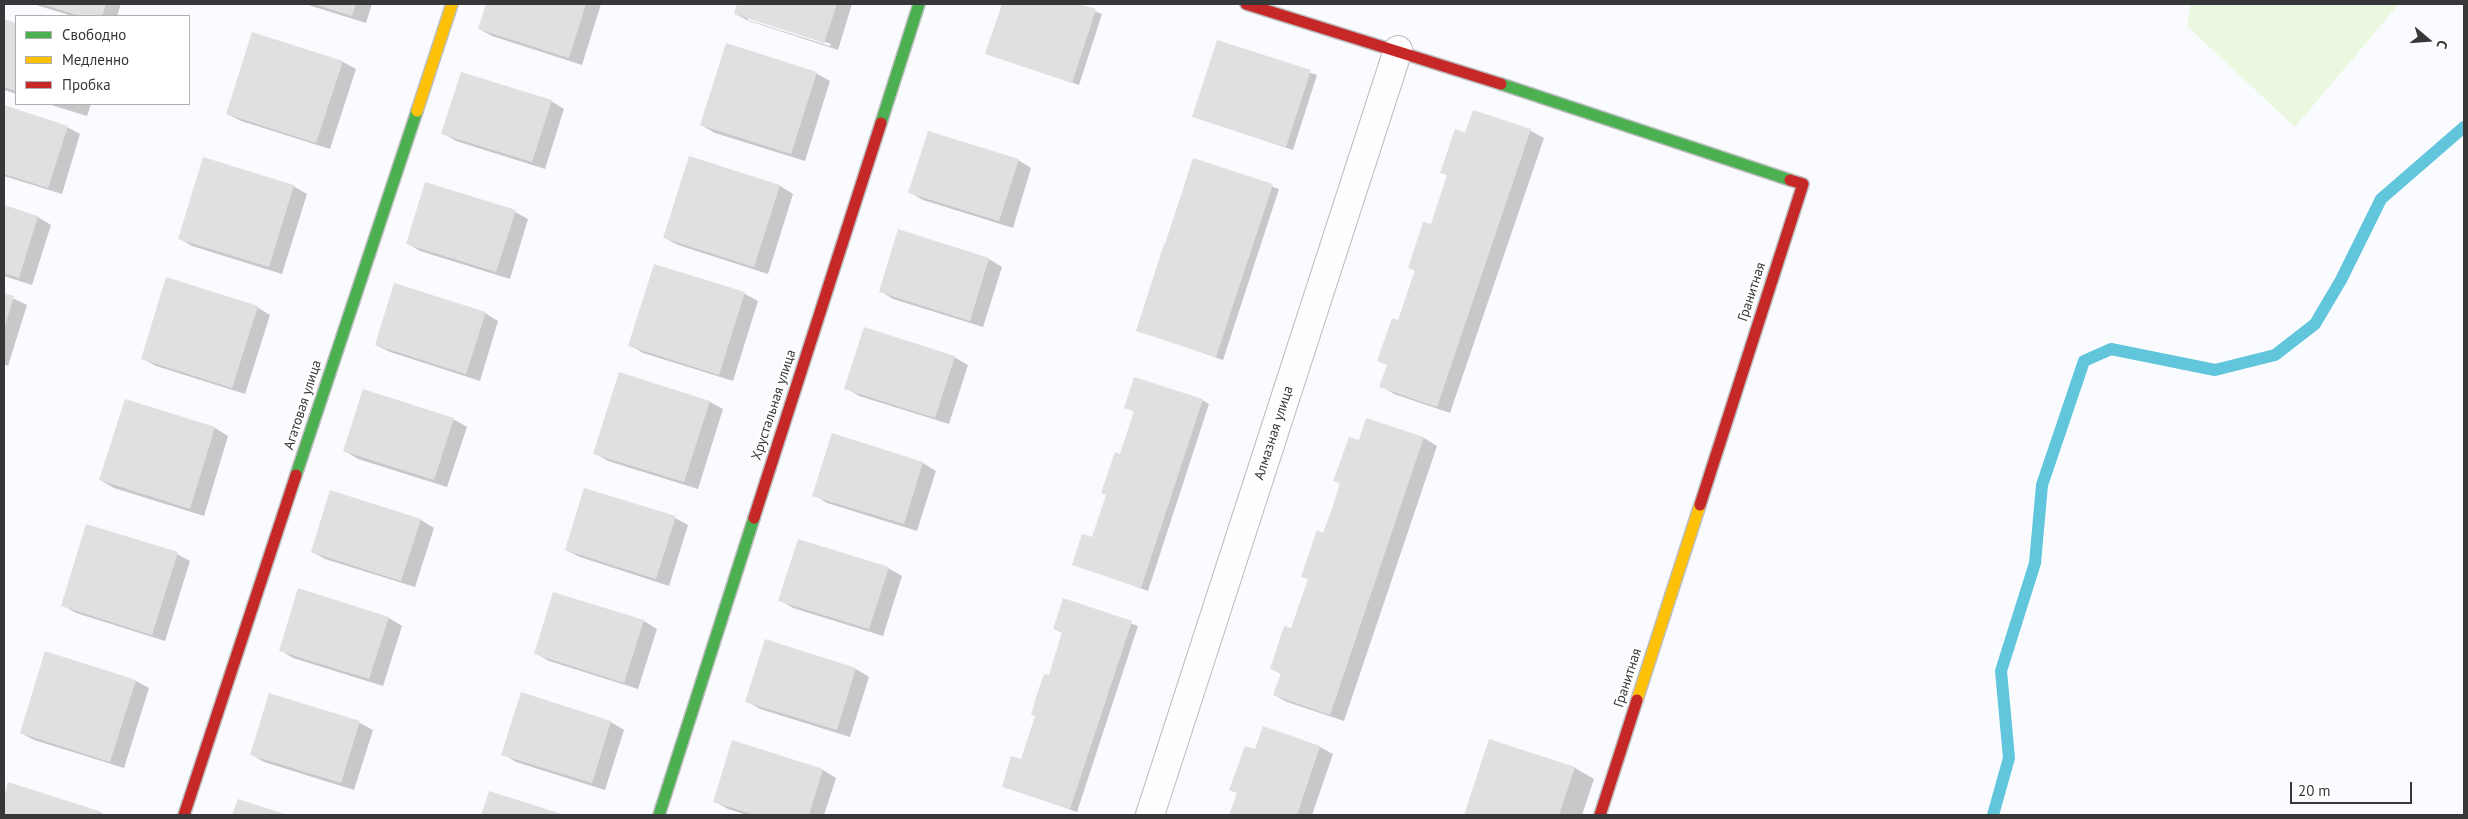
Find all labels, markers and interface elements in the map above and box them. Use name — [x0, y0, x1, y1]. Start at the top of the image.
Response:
legend — [15, 15, 190, 105]
north arrow — [2403, 15, 2453, 65]
text: Свободно — [62, 25, 126, 44]
text: С — [2432, 38, 2452, 51]
text: Медленно — [62, 50, 129, 69]
text: Пробка — [62, 75, 111, 94]
street label: Гранитная — [1735, 260, 1769, 324]
street label: Хрустальная улица — [748, 348, 800, 462]
street label: Агатовая улица — [281, 358, 325, 452]
street label: Алмазная улица — [1251, 384, 1297, 482]
street label: Гранитная — [1611, 646, 1645, 710]
scale bar — [2293, 772, 2416, 804]
text: 20 m — [2298, 781, 2331, 800]

